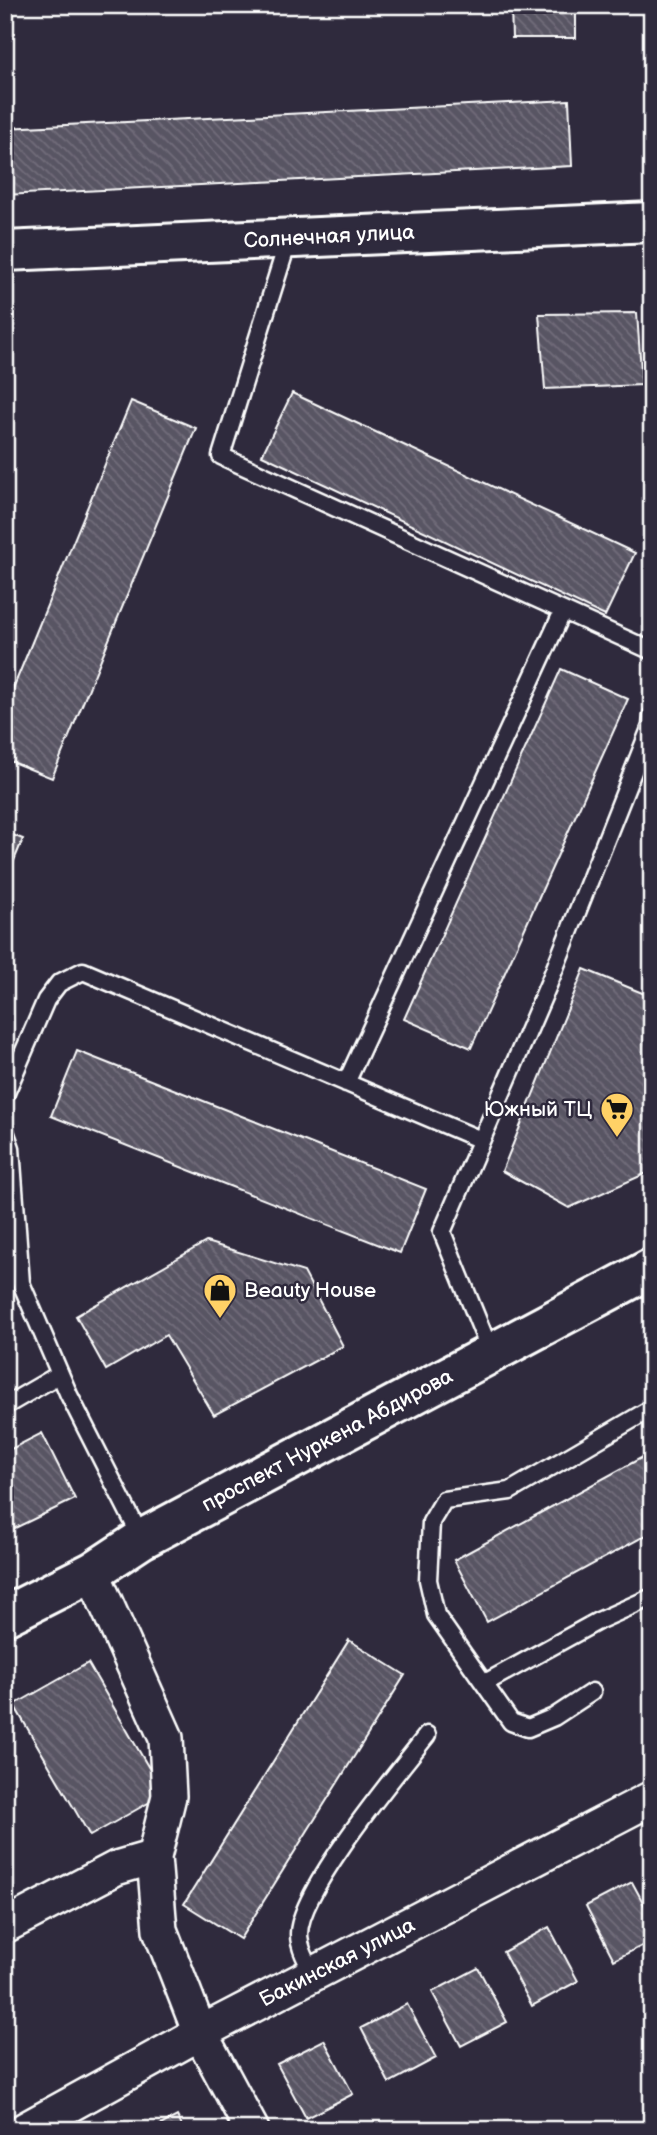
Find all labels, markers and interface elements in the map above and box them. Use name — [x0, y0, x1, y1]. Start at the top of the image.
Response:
street label: Солнечная улица — [243, 220, 416, 253]
supermarket icon: Южный ТЦ — [598, 1090, 636, 1139]
place label: Южный ТЦ — [484, 1097, 592, 1122]
shop icon: Beauty House — [201, 1271, 239, 1320]
place label: Beauty House — [244, 1278, 376, 1303]
street label: проспект Нуркена Абдирова — [197, 1363, 457, 1517]
street label: Бакинская улица — [255, 1912, 419, 2012]

